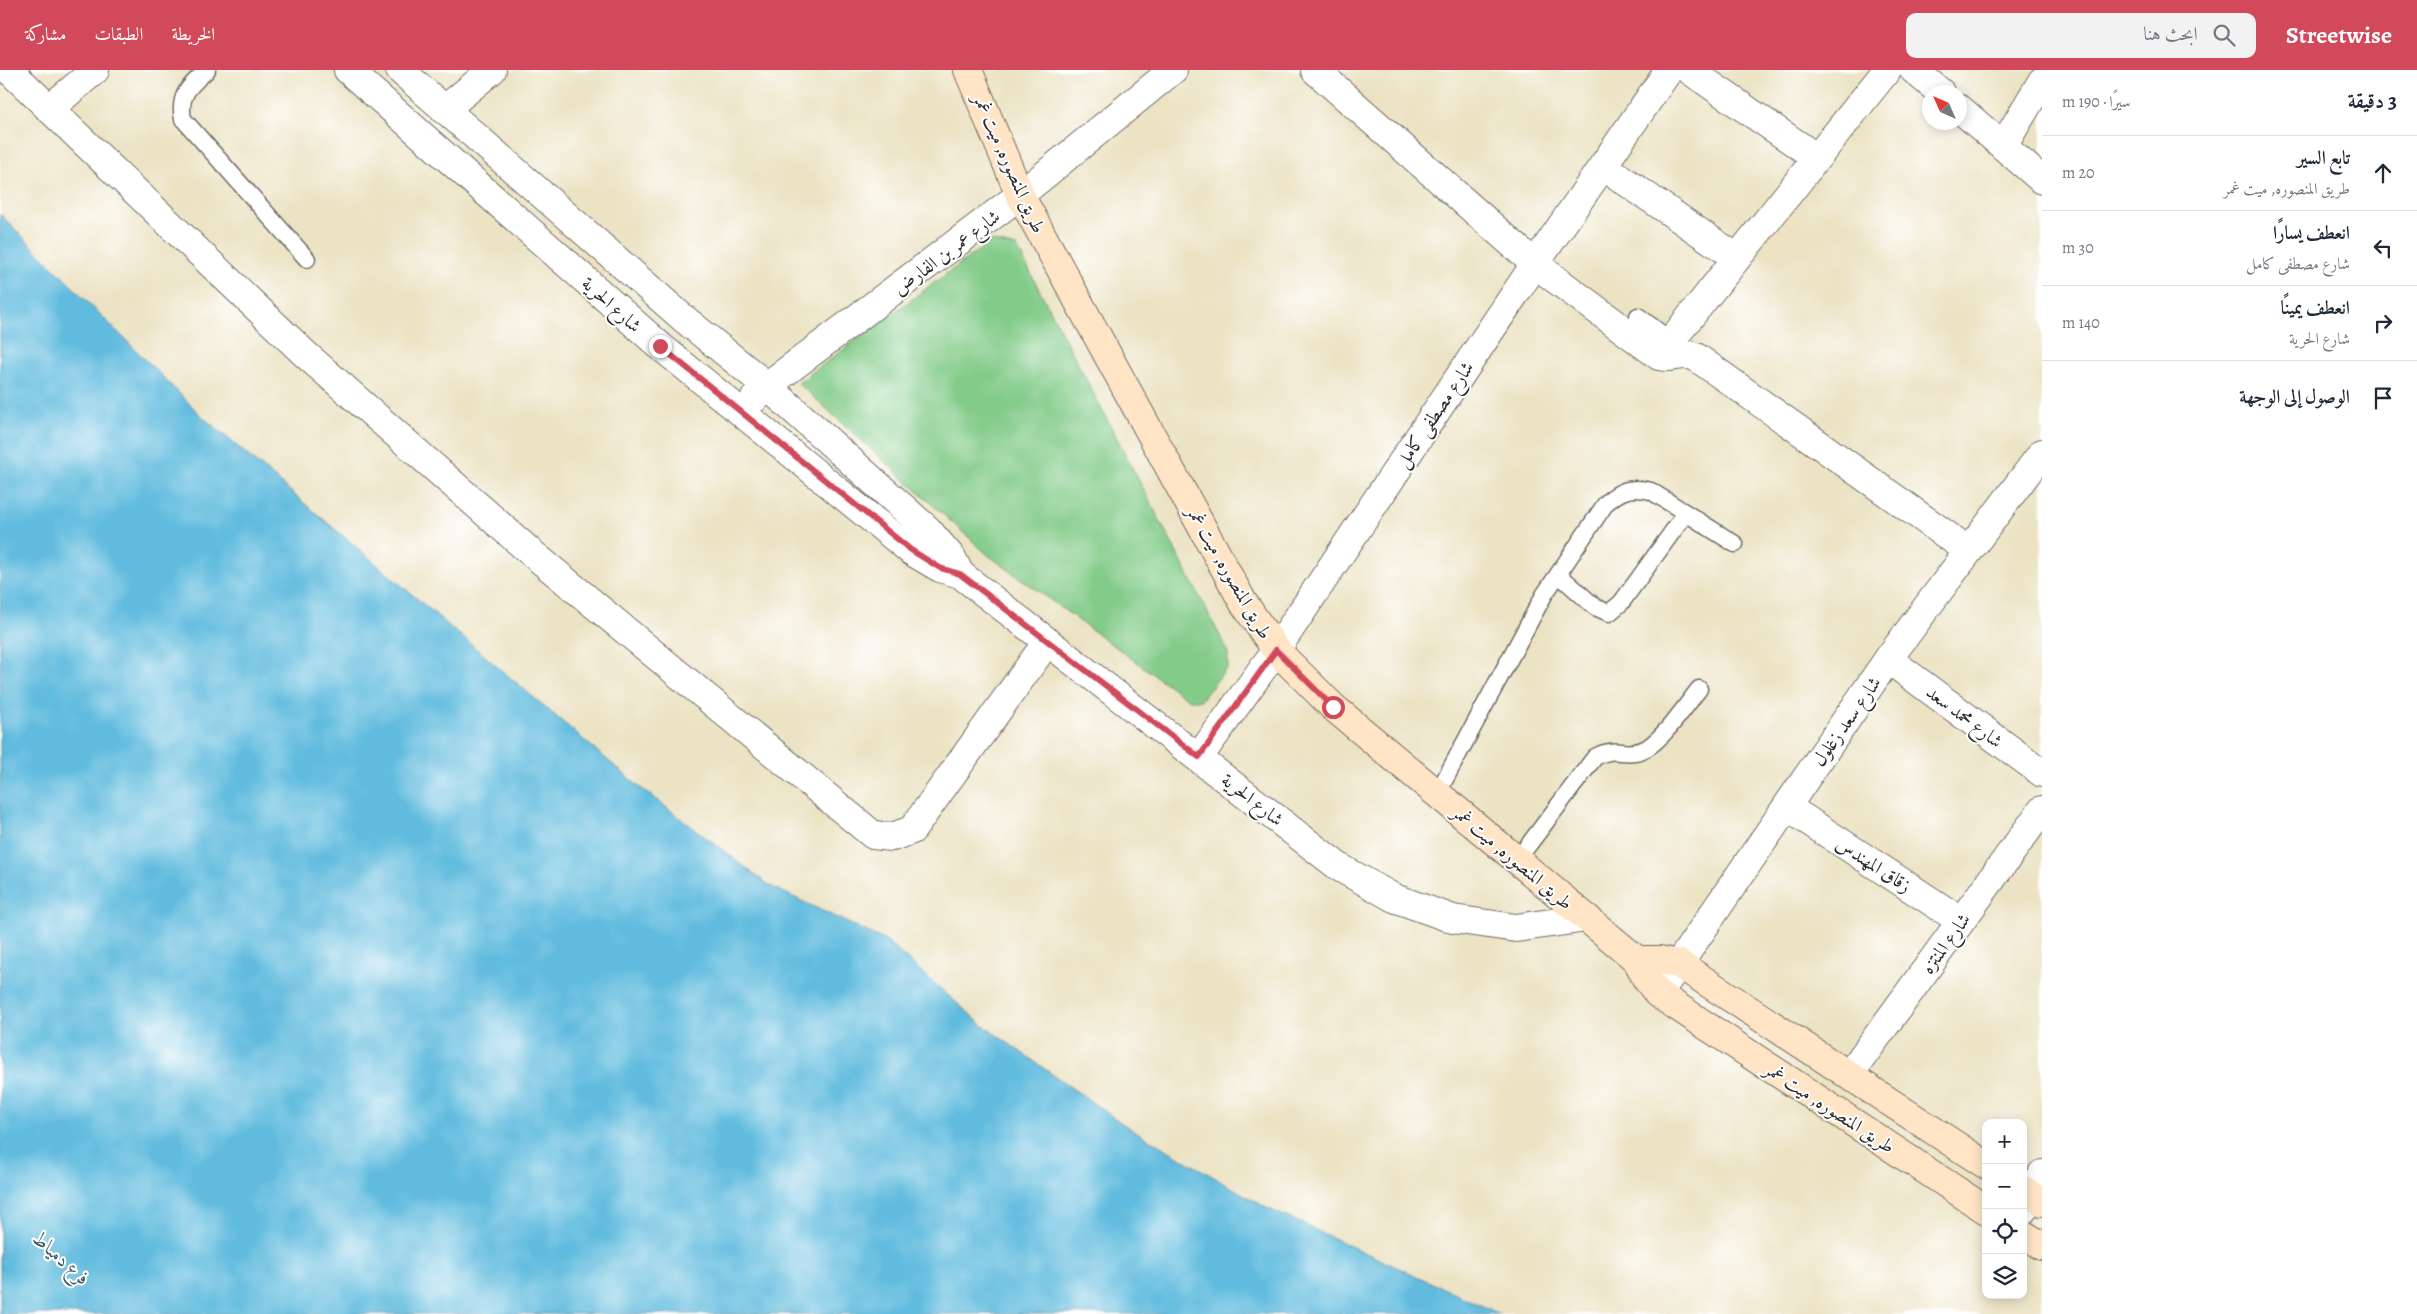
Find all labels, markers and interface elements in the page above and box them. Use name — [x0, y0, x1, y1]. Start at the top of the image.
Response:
search box — [1906, 13, 2256, 58]
text: Streetwise — [2286, 19, 2392, 51]
text: ابحث هنا — [2143, 21, 2198, 47]
icon: search — [2210, 21, 2238, 49]
text: مشاركة — [25, 22, 66, 46]
text: الطبقات — [94, 22, 143, 46]
text: الخريطة — [171, 22, 215, 46]
north arrow — [1922, 85, 1967, 130]
text: 3 دقيقة — [2348, 87, 2397, 115]
street label: طريق المنصوره, ميت غمر — [966, 88, 1052, 237]
text: سيرًا · 190 m — [2062, 91, 2131, 113]
text: تابع السير — [2297, 145, 2350, 171]
icon: ahead — [2369, 159, 2397, 187]
text: 20 m — [2062, 162, 2095, 184]
text: طريق المنصوره, ميت غمر — [2223, 178, 2350, 200]
street label: شارع عمر بن الفارض — [888, 204, 1007, 303]
text: انعطف يسارًا — [2273, 220, 2350, 246]
icon: left — [2369, 234, 2397, 262]
text: 30 m — [2062, 237, 2094, 259]
text: شارع مصطفى كامل — [2246, 253, 2350, 275]
street label: شارع الحرية — [574, 271, 647, 340]
text: انعطف يمينًا — [2280, 295, 2350, 321]
icon: right — [2369, 309, 2397, 337]
text: 140 m — [2062, 312, 2100, 334]
text: شارع الحرية — [2289, 328, 2350, 350]
route end — [649, 335, 672, 358]
street label: شارع مصطفى كامل — [1390, 356, 1482, 474]
text: الوصول إلى الوجهة — [2239, 384, 2350, 410]
icon: arrive — [2369, 384, 2397, 412]
street label: طريق المنصوره, ميت غمر — [1179, 499, 1278, 644]
street label: شارع سعد زغلول — [1806, 671, 1889, 773]
street label: شارع محمد سعد — [1919, 679, 2008, 756]
route start — [1322, 696, 1345, 719]
street label: شارع الحرية — [1215, 767, 1289, 834]
street label: طريق المنصوره, ميت غمر — [1445, 798, 1578, 916]
street label: زقاق المهندس — [1831, 831, 1916, 899]
street label: شارع المنتزه — [1915, 908, 1978, 981]
street label: طريق المنصوره, ميت غمر — [1758, 1055, 1900, 1160]
map controls — [1982, 1119, 2027, 1299]
button: + — [1982, 1119, 2027, 1164]
button: − — [1982, 1164, 2027, 1209]
button: locate — [1982, 1209, 2027, 1254]
water label: فرع دمياط — [24, 1225, 96, 1294]
button: layers — [1982, 1254, 2027, 1299]

